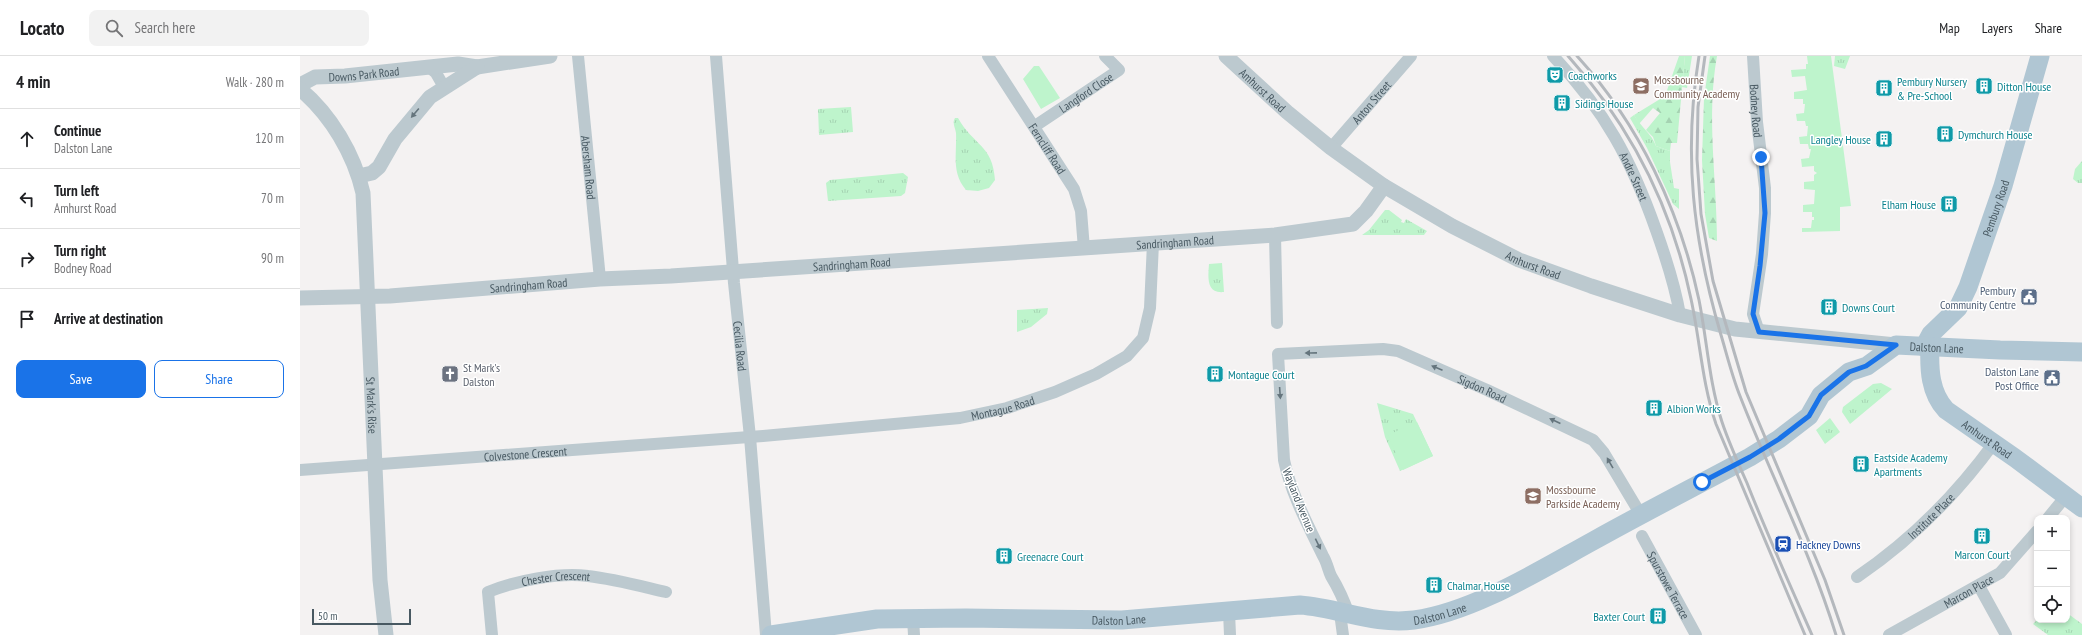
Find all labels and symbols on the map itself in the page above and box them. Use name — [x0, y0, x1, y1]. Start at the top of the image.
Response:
street label: Downs Park Road — [328, 63, 400, 84]
street label: Amhurst Road — [1237, 65, 1289, 115]
theatre icon: Coachworks — [1545, 65, 1565, 85]
place label: Coachworks — [1568, 68, 1617, 83]
street label: Langford Close — [1056, 69, 1116, 116]
place label: Mossbourne Community Academy — [1654, 72, 1740, 101]
place label: Pembury Nursery & Pre-School — [1897, 74, 1967, 103]
school or university icon: Mossbourne Community Academy — [1631, 76, 1651, 96]
building icon: Ditton House — [1974, 76, 1994, 96]
street label: Anton Street — [1348, 77, 1394, 127]
building icon: Pembury Nursery & Pre-School — [1874, 78, 1894, 98]
place label: Ditton House — [1997, 79, 2051, 94]
street label: Bodney Road — [1747, 84, 1766, 138]
building icon: Sidings House — [1552, 93, 1572, 113]
place label: Sidings House — [1575, 96, 1633, 111]
one-way arrow — [411, 108, 420, 118]
street label: Ferncliff Road — [1026, 120, 1070, 177]
building icon: Dymchurch House — [1935, 124, 1955, 144]
place label: Dymchurch House — [1958, 127, 2033, 142]
building icon: Langley House — [1874, 129, 1894, 149]
place label: Langley House — [1811, 132, 1871, 147]
street label: Abersham Road — [578, 135, 600, 200]
route end — [1752, 148, 1770, 166]
street label: Andre Street — [1617, 149, 1652, 203]
street label: Pembury Road — [1979, 178, 2012, 238]
building icon: Elham House — [1939, 194, 1959, 214]
place label: Elham House — [1882, 197, 1936, 212]
street label: Sandringham Road — [1136, 232, 1214, 252]
street label: Amhurst Road — [1503, 247, 1563, 282]
street label: Sandringham Road — [813, 254, 891, 274]
street label: Sandringham Road — [489, 274, 568, 295]
place label: Pembury Community Centre — [1940, 283, 2016, 312]
public building icon: Pembury Community Centre — [2019, 287, 2039, 307]
building icon: Downs Court — [1819, 297, 1839, 317]
place label: Downs Court — [1842, 300, 1895, 315]
street label: Cecilia Road — [730, 320, 751, 372]
street label: Dalston Lane — [1909, 338, 1964, 356]
one-way arrow — [1304, 350, 1317, 356]
place label: St Mark's Dalston — [463, 360, 500, 389]
church icon: St Mark's Dalston — [440, 364, 460, 384]
building icon: Montague Court — [1205, 364, 1225, 384]
place label: Dalston Lane Post Office — [1985, 364, 2039, 393]
one-way arrow — [1431, 365, 1442, 371]
place label: Montague Court — [1228, 367, 1295, 382]
public building icon: Dalston Lane Post Office — [2042, 368, 2062, 388]
street label: Sigdon Road — [1456, 371, 1509, 406]
street label: St Mark's Rise — [364, 376, 381, 434]
one-way arrow — [1277, 387, 1283, 400]
street label: Montague Road — [970, 392, 1036, 423]
building icon: Albion Works — [1644, 398, 1664, 418]
place label: Albion Works — [1667, 401, 1721, 416]
street label: Amhurst Road — [1959, 416, 2015, 461]
one-way arrow — [1550, 418, 1561, 424]
street label: Colvestone Crescent — [483, 443, 568, 464]
place label: Eastside Academy Apartments — [1874, 450, 1948, 479]
building icon: Eastside Academy Apartments — [1851, 454, 1871, 474]
one-way arrow — [1607, 457, 1614, 469]
street label: Wayland Avenue — [1279, 466, 1319, 534]
route start — [1693, 473, 1711, 491]
place label: Mossbourne Parkside Academy — [1546, 482, 1620, 511]
school or university icon: Mossbourne Parkside Academy — [1523, 486, 1543, 506]
street label: Institute Place — [1904, 490, 1957, 542]
building icon: Marcon Court — [1972, 526, 1992, 546]
station icon: Hackney Downs — [1773, 534, 1793, 554]
place label: Hackney Downs — [1796, 537, 1861, 552]
one-way arrow — [1315, 538, 1321, 550]
building icon: Greenacre Court — [994, 546, 1014, 566]
place label: Marcon Court — [1954, 547, 2010, 562]
place label: Greenacre Court — [1017, 549, 1084, 564]
street label: Spurstowe Terrace — [1644, 549, 1693, 622]
street label: Chester Crescent — [520, 568, 592, 589]
street label: Marcon Place — [1941, 571, 1996, 611]
building icon: Chalmar House — [1424, 575, 1444, 595]
place label: Chalmar House — [1447, 578, 1510, 593]
street label: Dalston Lane — [1412, 599, 1468, 627]
building icon: Baxter Court — [1648, 606, 1668, 626]
scale bar — [312, 607, 411, 626]
place label: Baxter Court — [1593, 609, 1646, 624]
street label: Dalston Lane — [1092, 611, 1146, 628]

